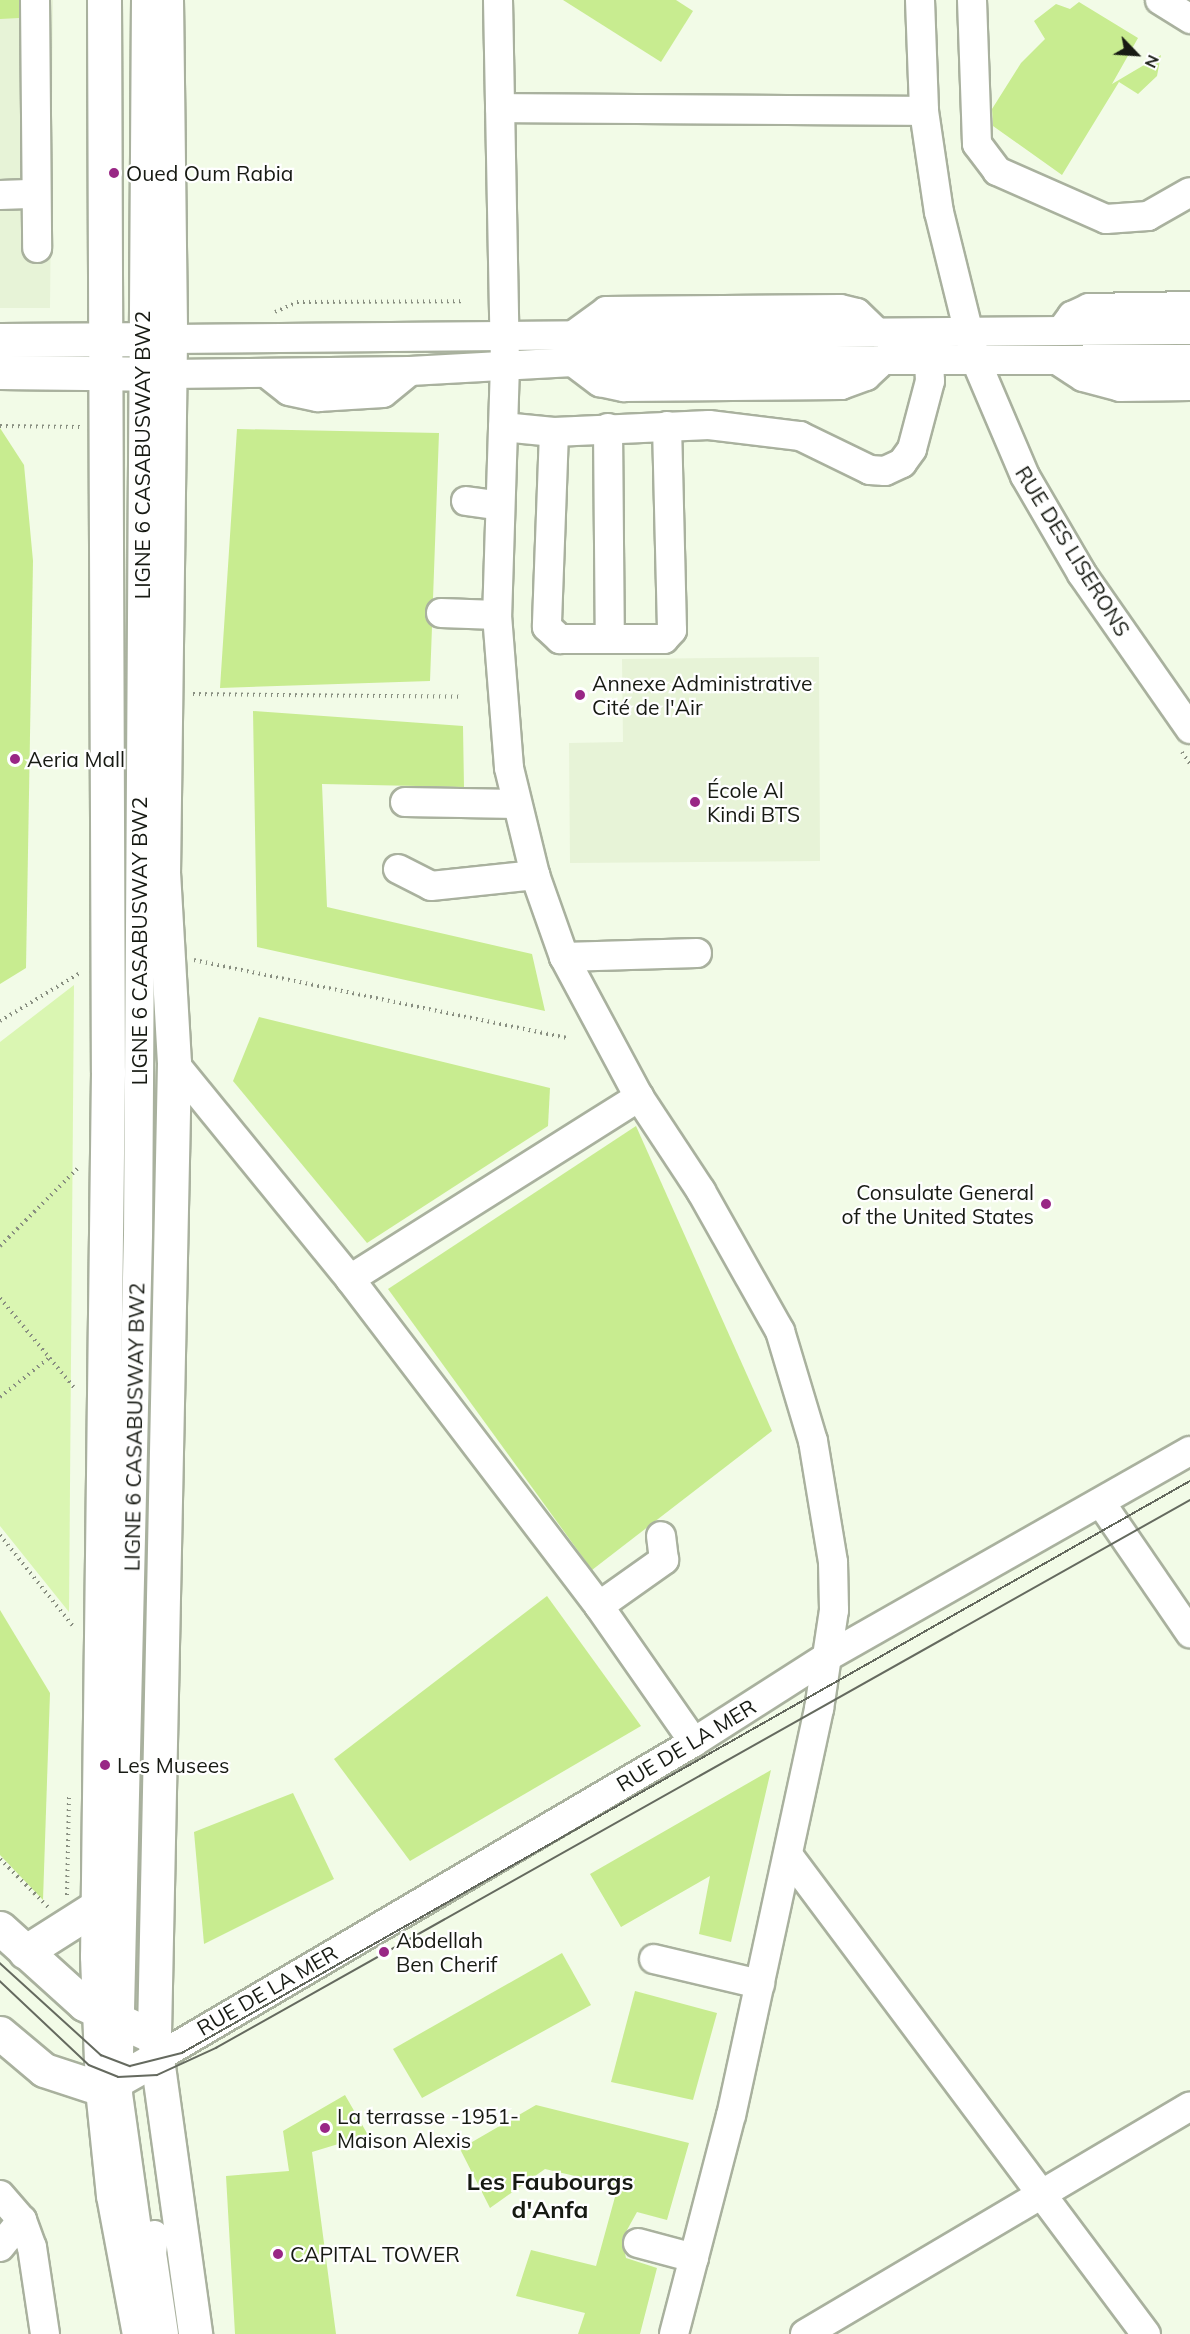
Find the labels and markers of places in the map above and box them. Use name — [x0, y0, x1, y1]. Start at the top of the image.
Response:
place label: Oued Oum Rabia — [126, 160, 293, 186]
marker: Oued Oum Rabia — [107, 166, 121, 180]
place label: Annexe Administrative Cité de l'Air — [592, 670, 813, 720]
marker: Annexe Administrative Cité de l'Air — [573, 688, 587, 702]
place label: Aeria Mall — [27, 746, 125, 772]
marker: Aeria Mall — [8, 752, 22, 766]
place label: École Al Kindi BTS — [707, 777, 800, 827]
marker: École Al Kindi BTS — [688, 795, 702, 809]
place label: Consulate General of the United States — [842, 1179, 1034, 1229]
marker: Consulate General of the United States — [1039, 1197, 1053, 1211]
place label: Les Musees — [117, 1752, 229, 1778]
marker: Les Musees — [98, 1758, 112, 1772]
place label: Abdellah Ben Cherif — [396, 1927, 497, 1977]
marker: Abdellah Ben Cherif — [377, 1945, 391, 1959]
place label: La terrasse -1951- Maison Alexis — [337, 2103, 519, 2153]
marker: La terrasse -1951- Maison Alexis — [318, 2121, 332, 2135]
place label: CAPITAL TOWER — [290, 2241, 460, 2267]
marker: CAPITAL TOWER — [271, 2247, 285, 2261]

